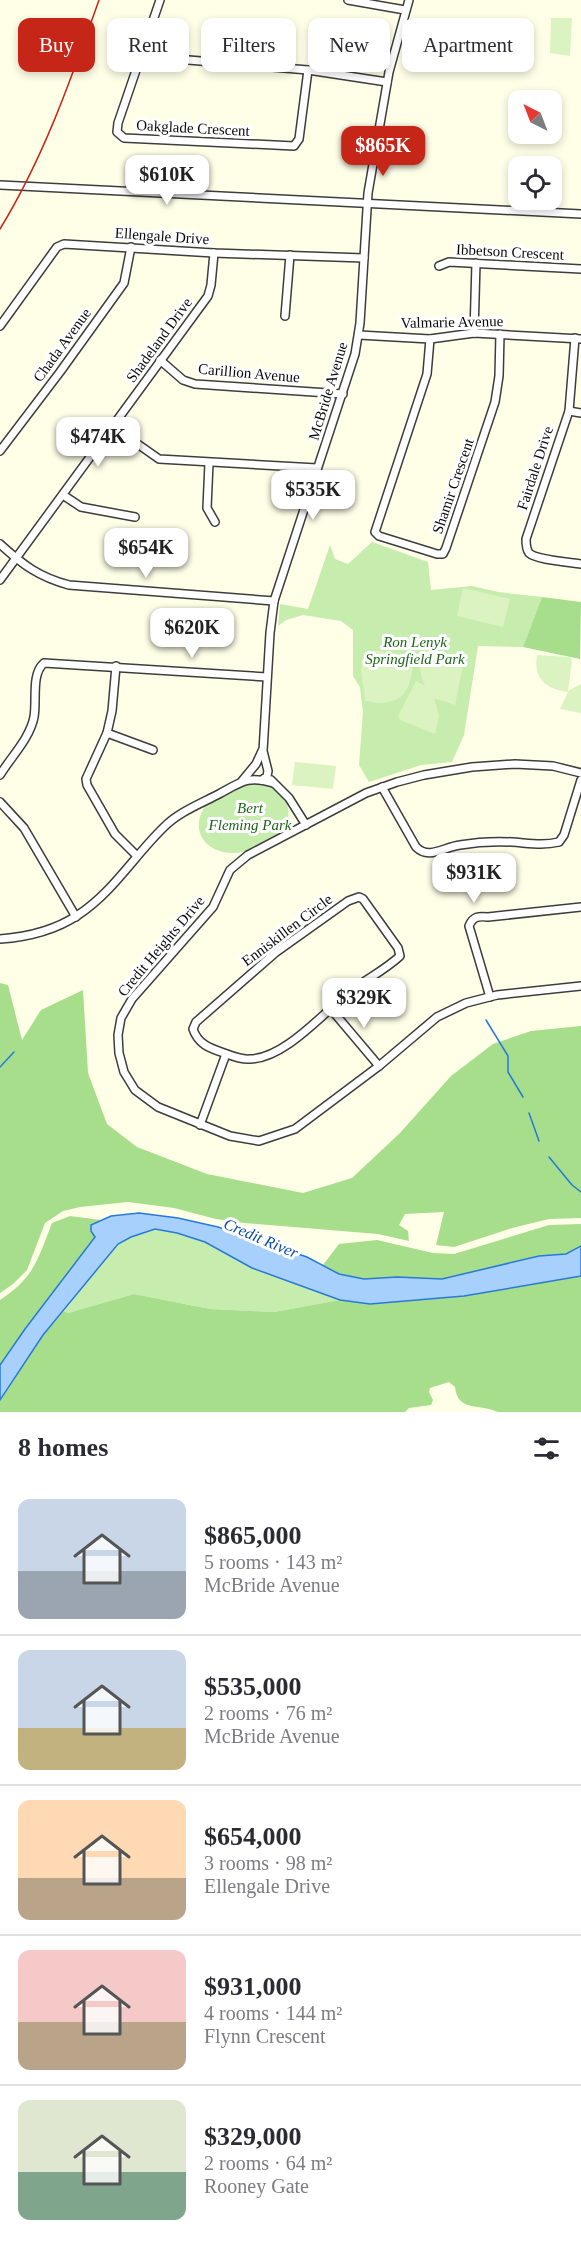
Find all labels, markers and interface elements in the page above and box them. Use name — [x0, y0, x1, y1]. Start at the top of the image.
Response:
chip: Buy — [18, 18, 95, 72]
chip: Rent — [107, 18, 189, 72]
chip: Filters — [201, 18, 296, 72]
chip: New — [308, 18, 390, 72]
chip: Apartment — [402, 18, 534, 72]
north arrow — [508, 90, 562, 144]
map controls — [508, 90, 562, 210]
street label: Oakglade Crescent — [136, 117, 251, 139]
pin: $865K — [341, 126, 425, 177]
text: $865K — [355, 134, 411, 156]
pin: $610K — [125, 155, 209, 206]
button: locate — [508, 156, 562, 210]
text: $610K — [139, 163, 195, 185]
street label: Ellengale Drive — [114, 225, 210, 247]
street label: Ibbetson Crescent — [456, 241, 565, 263]
street label: Shadeland Drive — [123, 294, 195, 385]
street label: Chada Avenue — [30, 305, 94, 385]
street label: Valmarie Avenue — [401, 313, 504, 331]
street label: McBride Avenue — [305, 340, 351, 442]
street label: Carillion Avenue — [198, 361, 301, 385]
pin: $474K — [56, 417, 140, 468]
street label: Fairdale Drive — [514, 424, 556, 512]
text: $474K — [70, 425, 126, 447]
street label: Shamir Crescent — [429, 436, 477, 536]
pin: $535K — [271, 470, 355, 521]
text: $535K — [285, 478, 341, 500]
pin: $654K — [104, 528, 188, 579]
text: $654K — [118, 536, 174, 558]
pin: $620K — [150, 608, 234, 659]
text: $620K — [164, 616, 220, 638]
park label: Ron Lenyk Springfield Park — [365, 634, 465, 667]
park label: Bert Fleming Park — [208, 800, 292, 833]
pin: $931K — [432, 853, 516, 904]
text: $931K — [446, 861, 502, 883]
street label: Enniskillen Circle — [239, 891, 336, 969]
street label: Credit Heights Drive — [114, 892, 208, 999]
pin: $329K — [322, 978, 406, 1029]
text: $329K — [336, 986, 392, 1008]
water label: Credit River — [221, 1215, 301, 1262]
icon: filters — [530, 1432, 563, 1465]
text: 8 homes — [18, 1433, 108, 1462]
text: $865,000 — [204, 1521, 302, 1550]
icon: home — [66, 1523, 138, 1595]
text: 5 rooms · 143 m² — [204, 1551, 342, 1573]
text: McBride Avenue — [204, 1574, 340, 1596]
text: $535,000 — [204, 1672, 302, 1701]
icon: home — [66, 1674, 138, 1746]
text: 2 rooms · 76 m² — [204, 1702, 332, 1724]
text: McBride Avenue — [204, 1725, 340, 1747]
text: $654,000 — [204, 1822, 302, 1851]
icon: home — [66, 1824, 138, 1896]
text: 3 rooms · 98 m² — [204, 1852, 332, 1874]
text: Ellengale Drive — [204, 1875, 330, 1897]
text: $931,000 — [204, 1972, 302, 2001]
icon: home — [66, 1974, 138, 2046]
text: 4 rooms · 144 m² — [204, 2002, 342, 2024]
text: Flynn Crescent — [204, 2025, 326, 2047]
text: $329,000 — [204, 2122, 302, 2151]
icon: home — [66, 2124, 138, 2196]
text: 2 rooms · 64 m² — [204, 2152, 332, 2174]
text: Rooney Gate — [204, 2175, 309, 2197]

